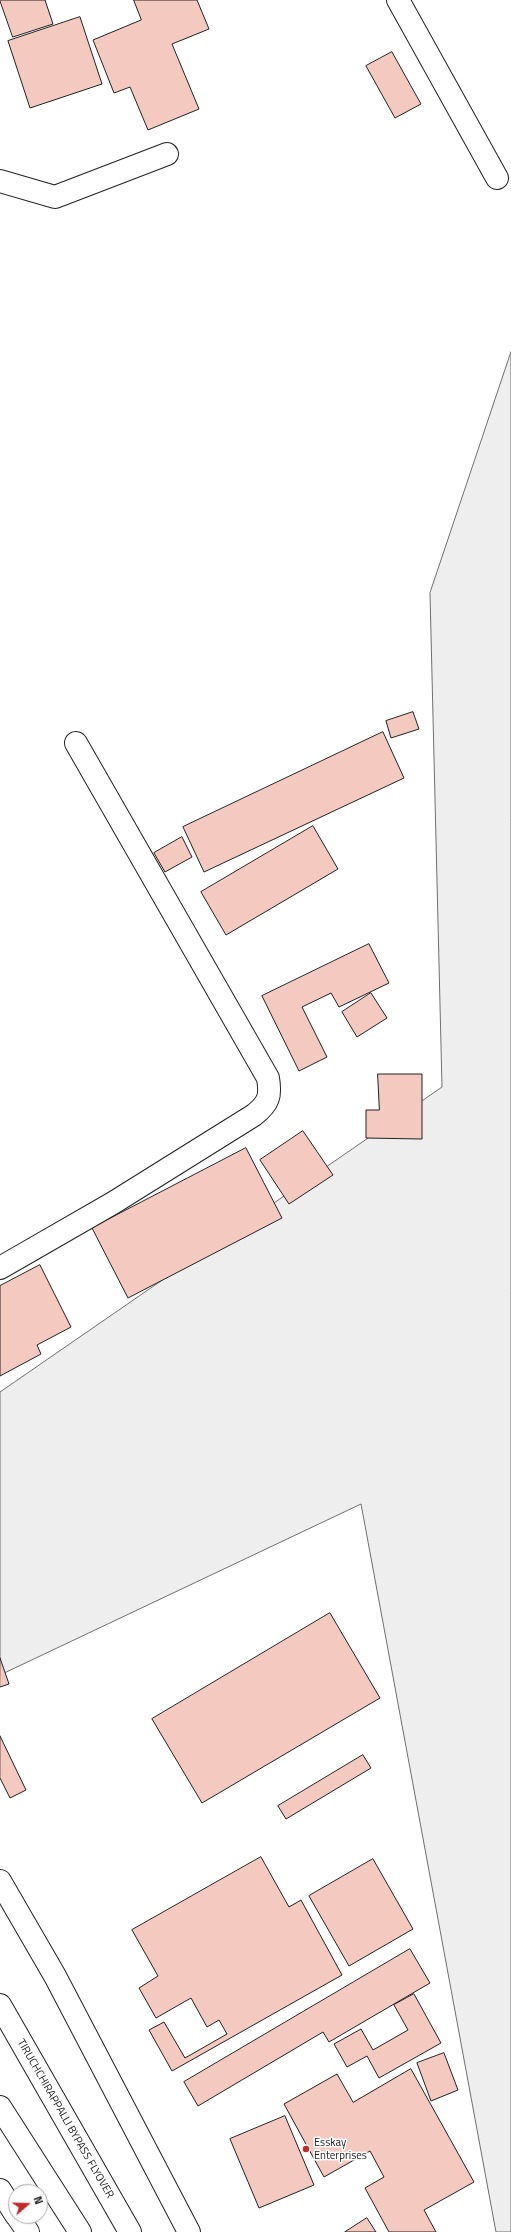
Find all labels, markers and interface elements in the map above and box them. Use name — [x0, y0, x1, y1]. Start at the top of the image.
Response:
street label: TIRUCHCHIRAPPALLI BYPASS FLYOVER — [14, 2037, 116, 2201]
place label: Esskay Enterprises — [314, 2136, 367, 2162]
marker: Esskay Enterprises — [301, 2144, 311, 2154]
north arrow — [8, 2184, 48, 2224]
text: N — [30, 2194, 47, 2207]

